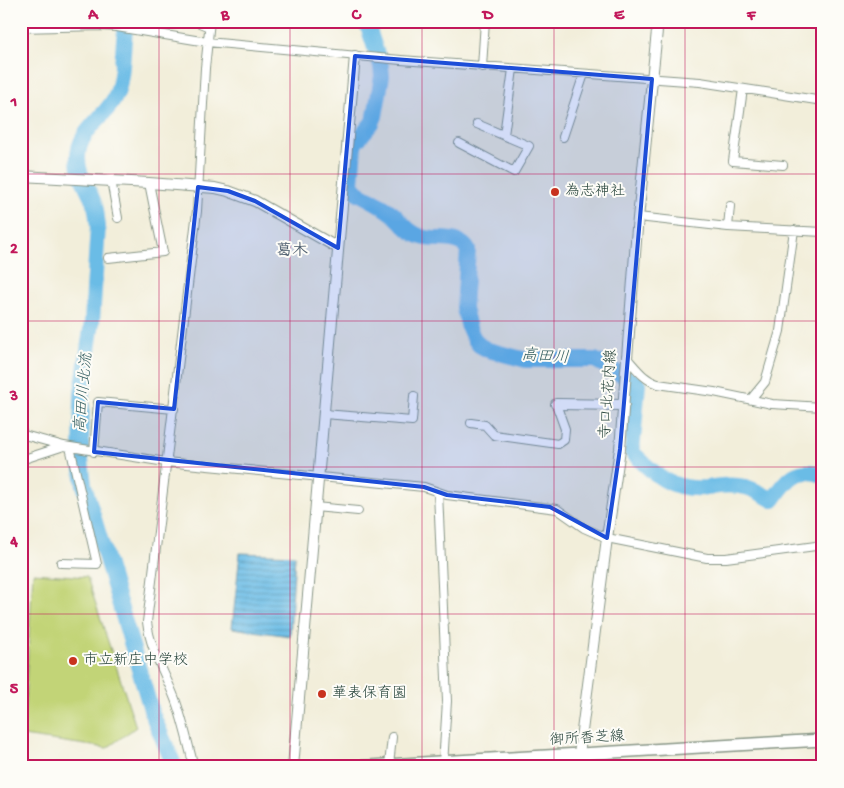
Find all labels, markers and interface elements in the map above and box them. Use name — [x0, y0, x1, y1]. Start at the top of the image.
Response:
text: A — [87, 7, 99, 26]
text: B — [220, 7, 230, 26]
text: C — [351, 7, 362, 26]
text: D — [481, 7, 494, 26]
text: E — [614, 7, 625, 26]
text: F — [746, 7, 757, 26]
text: 1 — [10, 94, 17, 113]
place label: 為志神社 — [565, 182, 625, 201]
marker: 為志神社 — [549, 186, 561, 198]
text: 2 — [10, 241, 18, 260]
district label: 葛木 — [276, 241, 308, 262]
water label: 高田川 — [520, 346, 570, 369]
street label: 寺口北花内線 — [596, 348, 621, 440]
water label: 高田川北流 — [71, 351, 98, 434]
text: 3 — [9, 388, 18, 407]
text: 4 — [9, 534, 18, 553]
place label: 市立新庄中学校 — [83, 651, 188, 670]
marker: 市立新庄中学校 — [67, 655, 79, 667]
text: 5 — [10, 681, 19, 700]
place label: 華表保育園 — [332, 684, 407, 703]
marker: 華表保育園 — [316, 688, 328, 700]
street label: 御所香芝線 — [549, 727, 625, 750]

